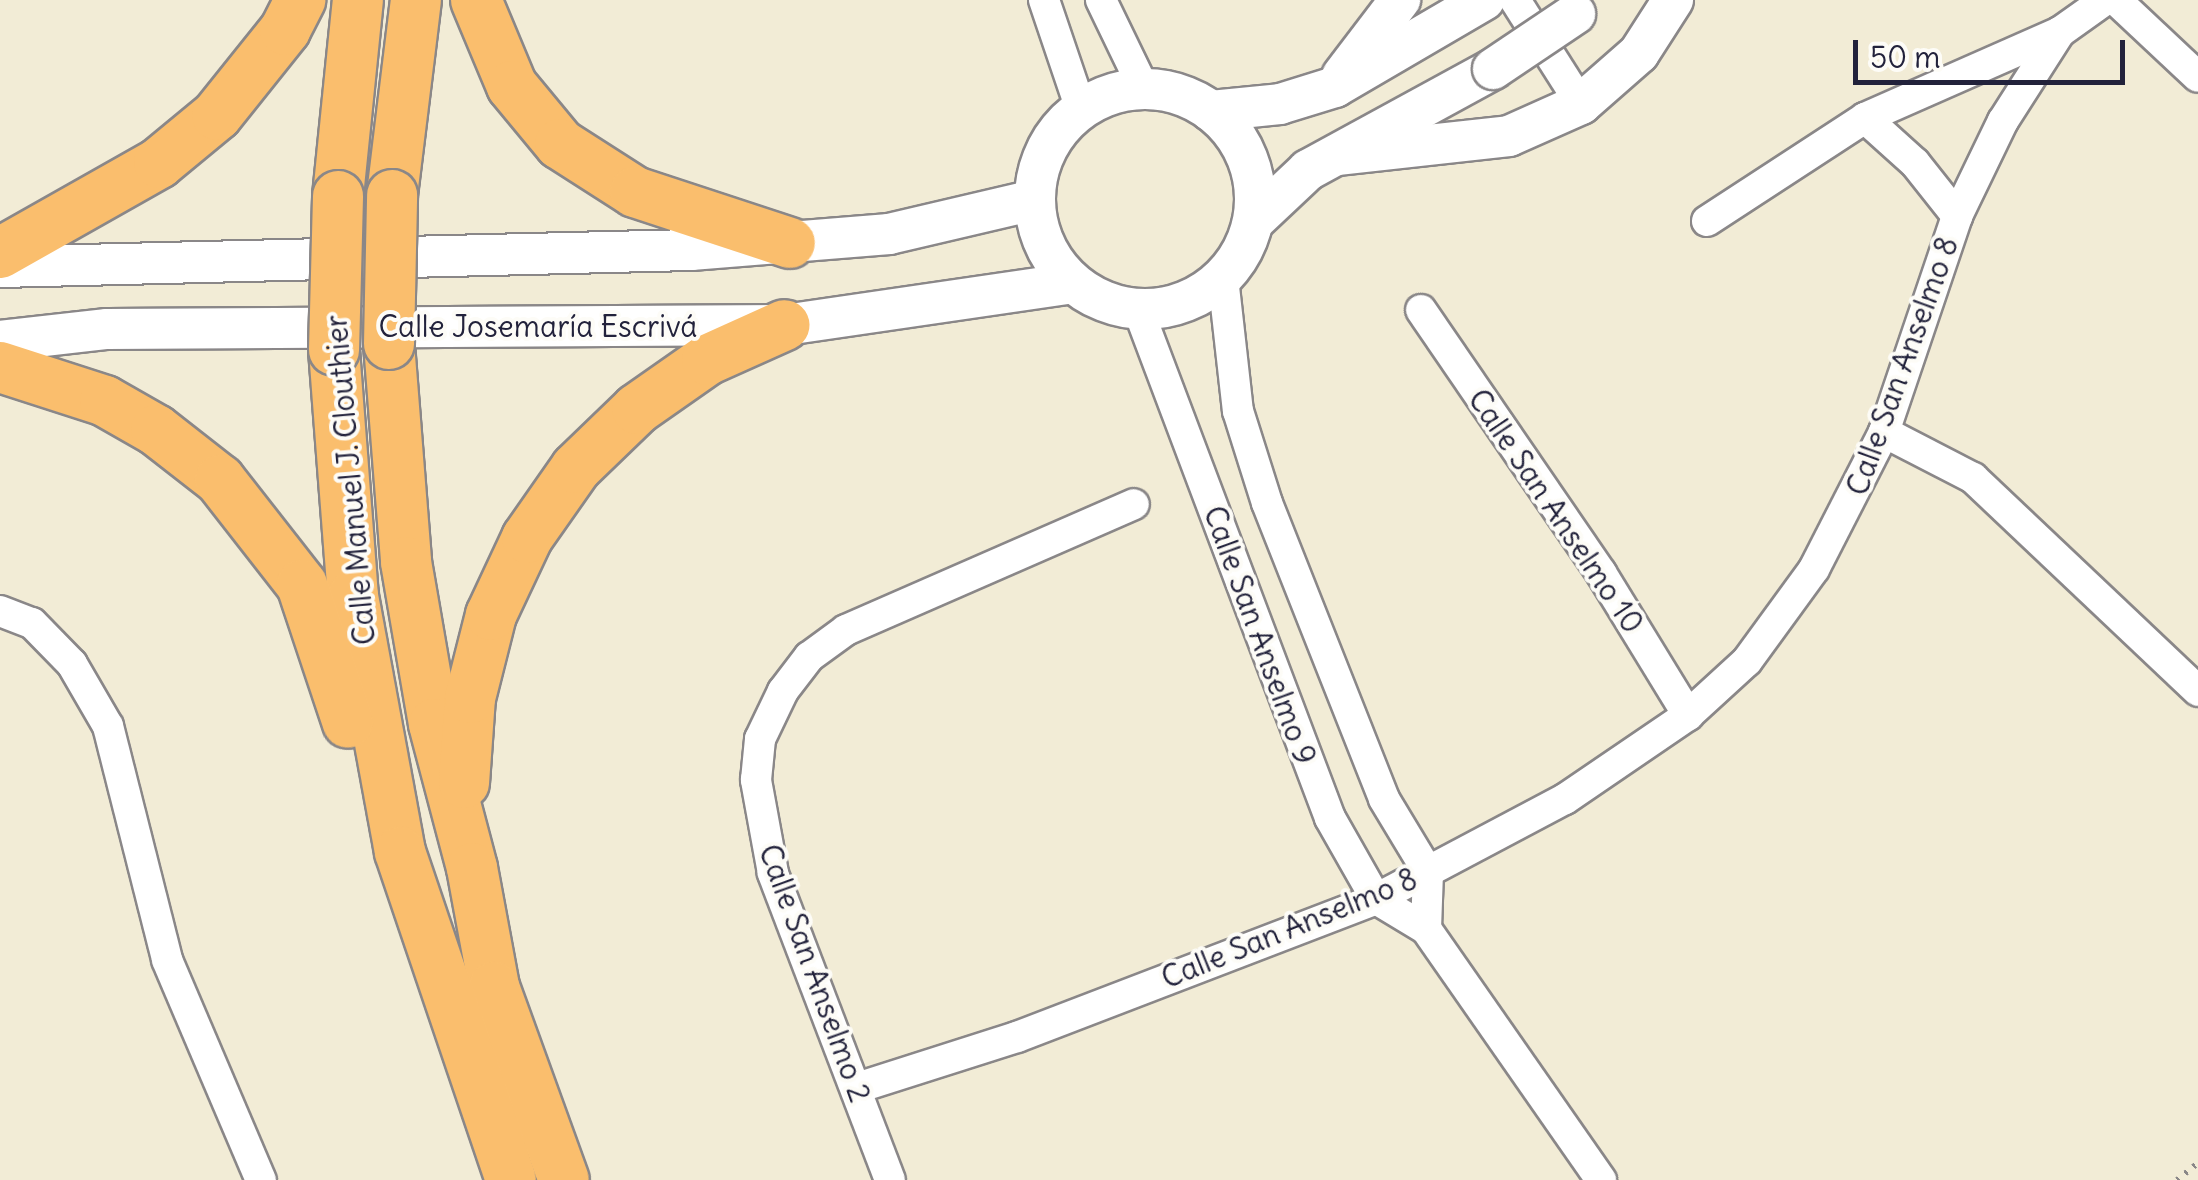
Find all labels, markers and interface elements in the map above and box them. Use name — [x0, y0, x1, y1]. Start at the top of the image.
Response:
scale bar — [1858, 20, 2130, 82]
text: 50 m — [1870, 38, 1940, 76]
street label: Calle San Anselmo 8 — [1838, 232, 1966, 500]
street label: Calle Josemaría Escrivá — [379, 308, 697, 344]
street label: Calle Manuel J. Clouthier — [318, 313, 382, 647]
street label: Calle San Anselmo 10 — [1461, 382, 1651, 640]
street label: Calle San Anselmo 9 — [1196, 501, 1324, 769]
street label: Calle San Anselmo 2 — [752, 839, 878, 1107]
street label: Calle San Anselmo 8 — [1156, 860, 1422, 996]

